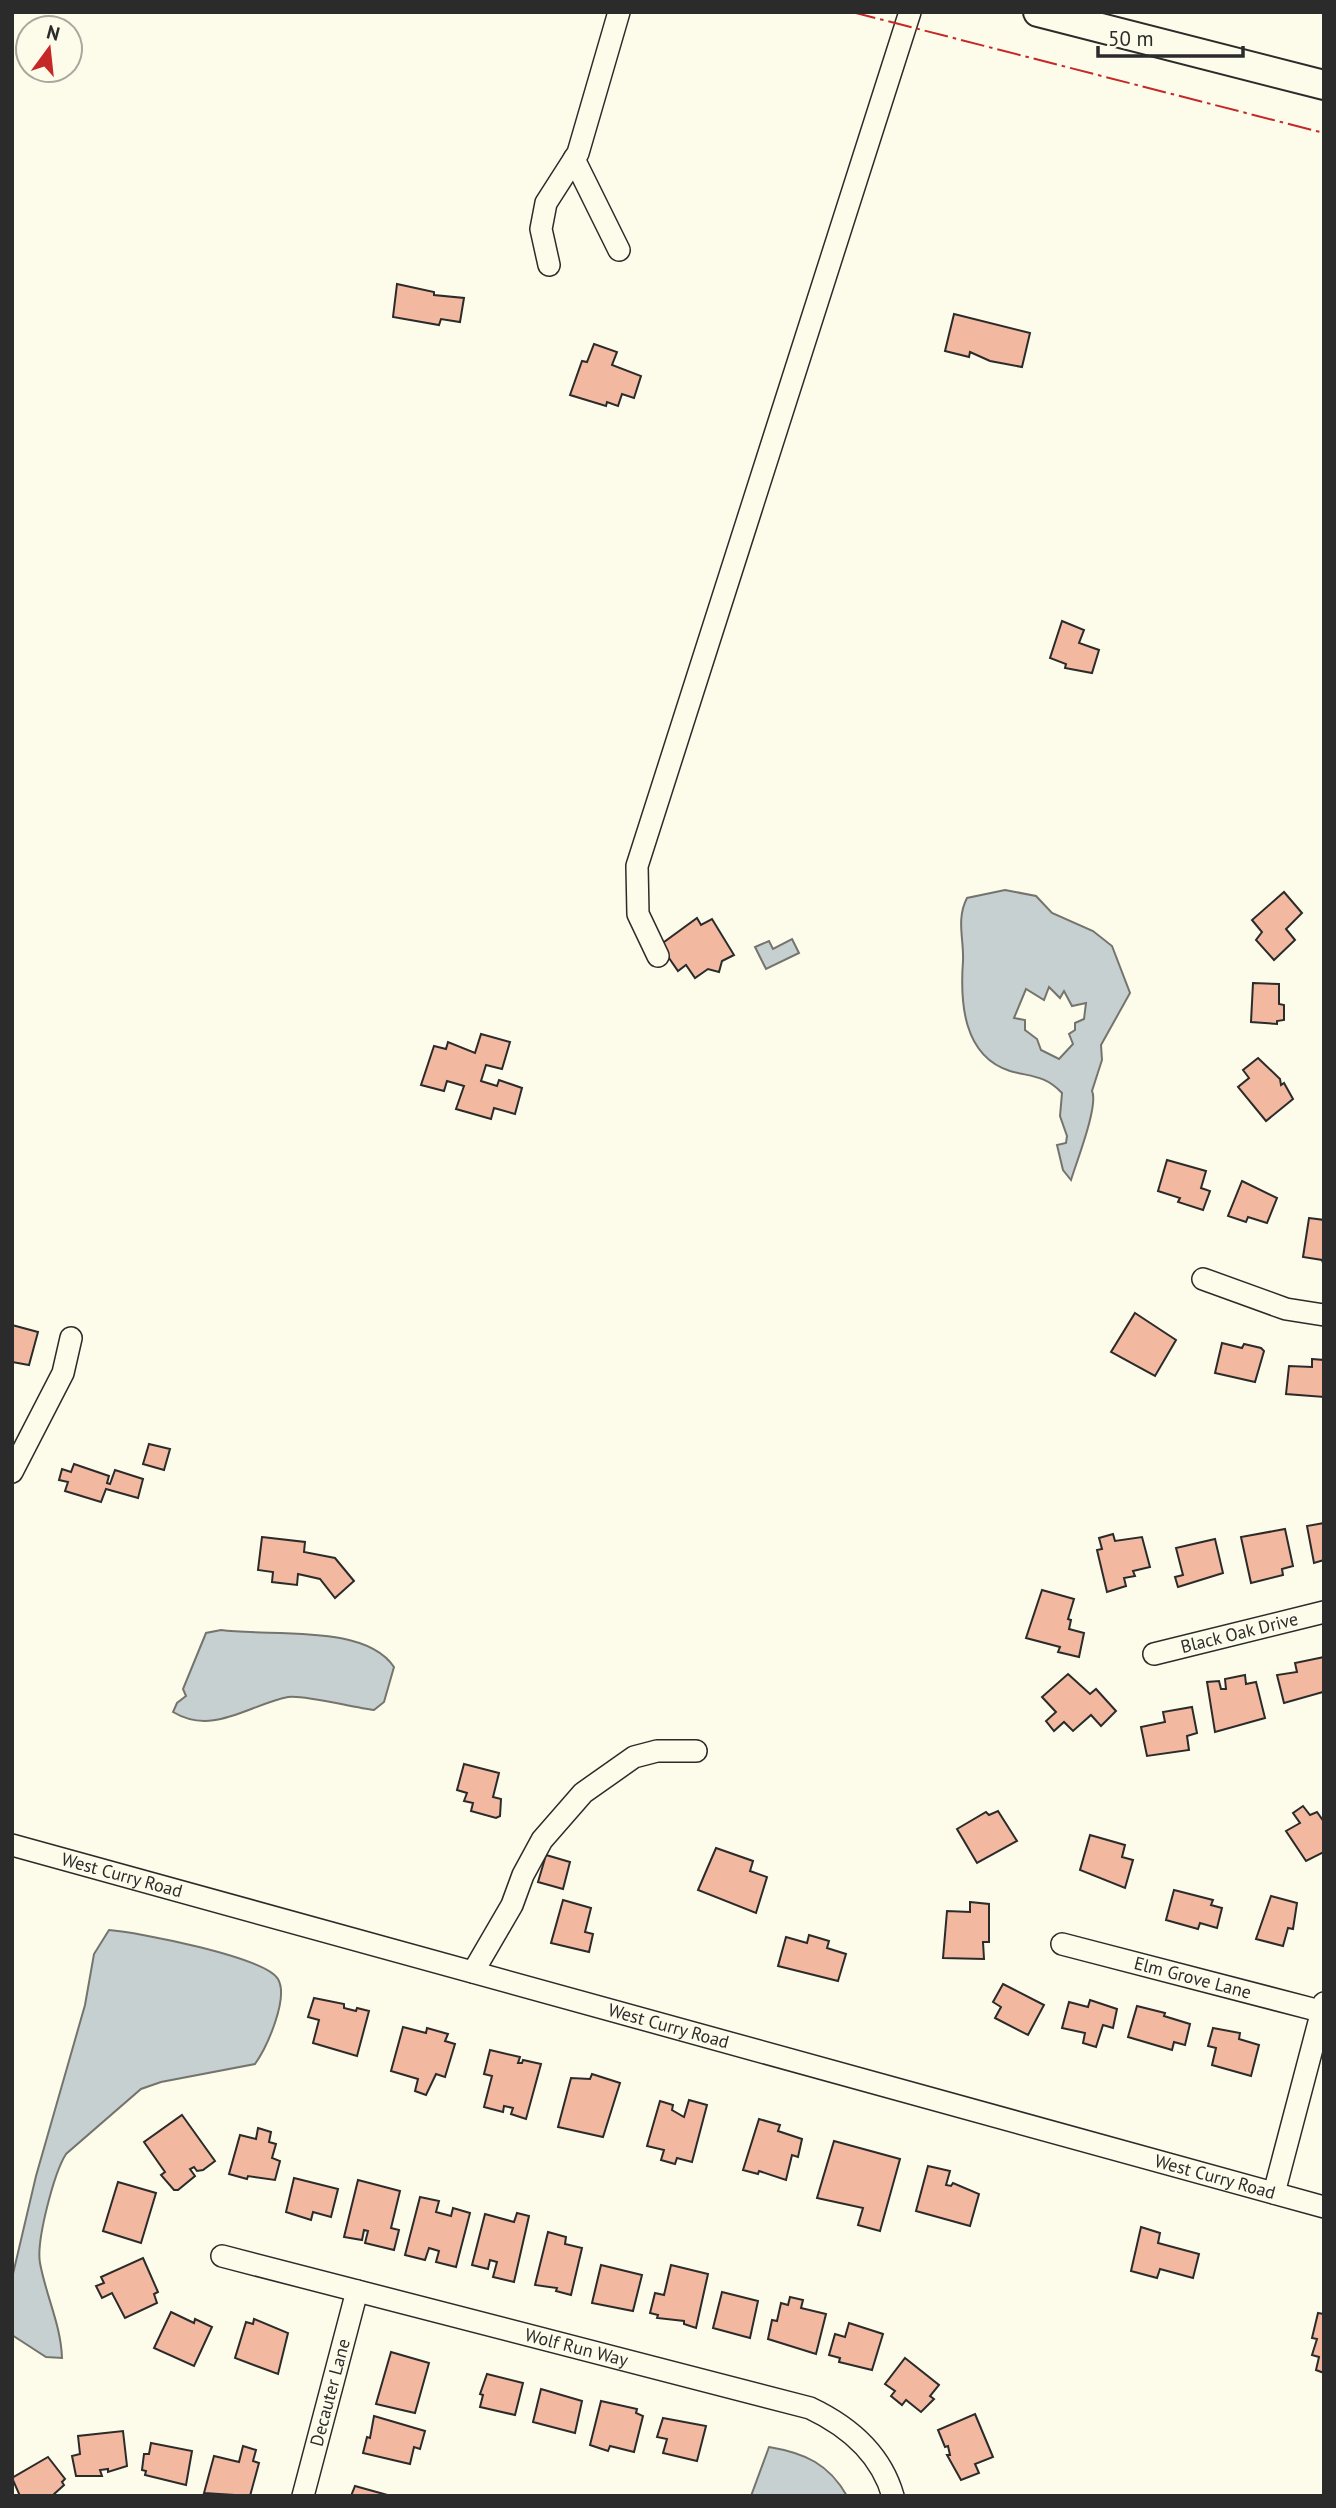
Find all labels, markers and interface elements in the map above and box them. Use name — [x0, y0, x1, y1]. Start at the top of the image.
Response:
north arrow — [14, 14, 84, 84]
scale bar — [1098, 14, 1243, 58]
text: N — [44, 19, 63, 46]
text: 50 m — [1108, 25, 1154, 52]
street label: Black Oak Drive — [1178, 1607, 1300, 1658]
street label: West Curry Road — [59, 1847, 185, 1902]
street label: Elm Grove Lane — [1132, 1951, 1254, 2004]
street label: West Curry Road — [606, 1998, 732, 2053]
street label: West Curry Road — [1152, 2149, 1278, 2204]
street label: Wolf Run Way — [522, 2323, 631, 2372]
street label: Decauter Lane — [305, 2336, 355, 2449]

